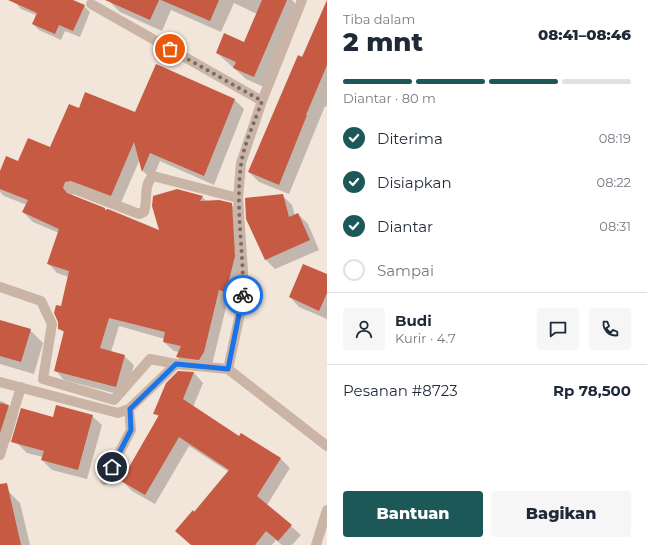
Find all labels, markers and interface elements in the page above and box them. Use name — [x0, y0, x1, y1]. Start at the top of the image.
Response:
text: Tiba dalam — [343, 11, 415, 27]
text: 08:41–08:46 — [538, 25, 631, 44]
text: 2 mnt — [343, 26, 423, 58]
pin — [153, 32, 187, 66]
icon: bag — [159, 38, 181, 60]
text: Diantar · 80 m — [343, 90, 436, 106]
icon: check — [343, 127, 365, 149]
text: Diterima — [377, 129, 443, 148]
text: 08:19 — [599, 130, 631, 146]
icon: check — [343, 171, 365, 193]
text: Disiapkan — [377, 173, 452, 192]
text: 08:22 — [597, 174, 631, 190]
icon: check — [343, 215, 365, 237]
text: Diantar — [377, 217, 433, 236]
text: 08:31 — [599, 218, 631, 234]
text: Sampai — [377, 261, 434, 280]
courier — [223, 275, 263, 315]
icon: bike — [232, 284, 254, 306]
button: person — [343, 308, 385, 350]
button: chat — [537, 308, 579, 350]
button: phone — [589, 308, 631, 350]
text: Budi — [395, 311, 432, 330]
text: Kurir · 4.7 — [395, 330, 456, 346]
text: Pesanan #8723 — [343, 381, 458, 400]
text: Rp 78,500 — [553, 381, 631, 400]
pin — [95, 450, 129, 484]
icon: home — [101, 456, 123, 478]
button: Bantuan — [343, 491, 483, 537]
button: Bagikan — [491, 491, 631, 537]

